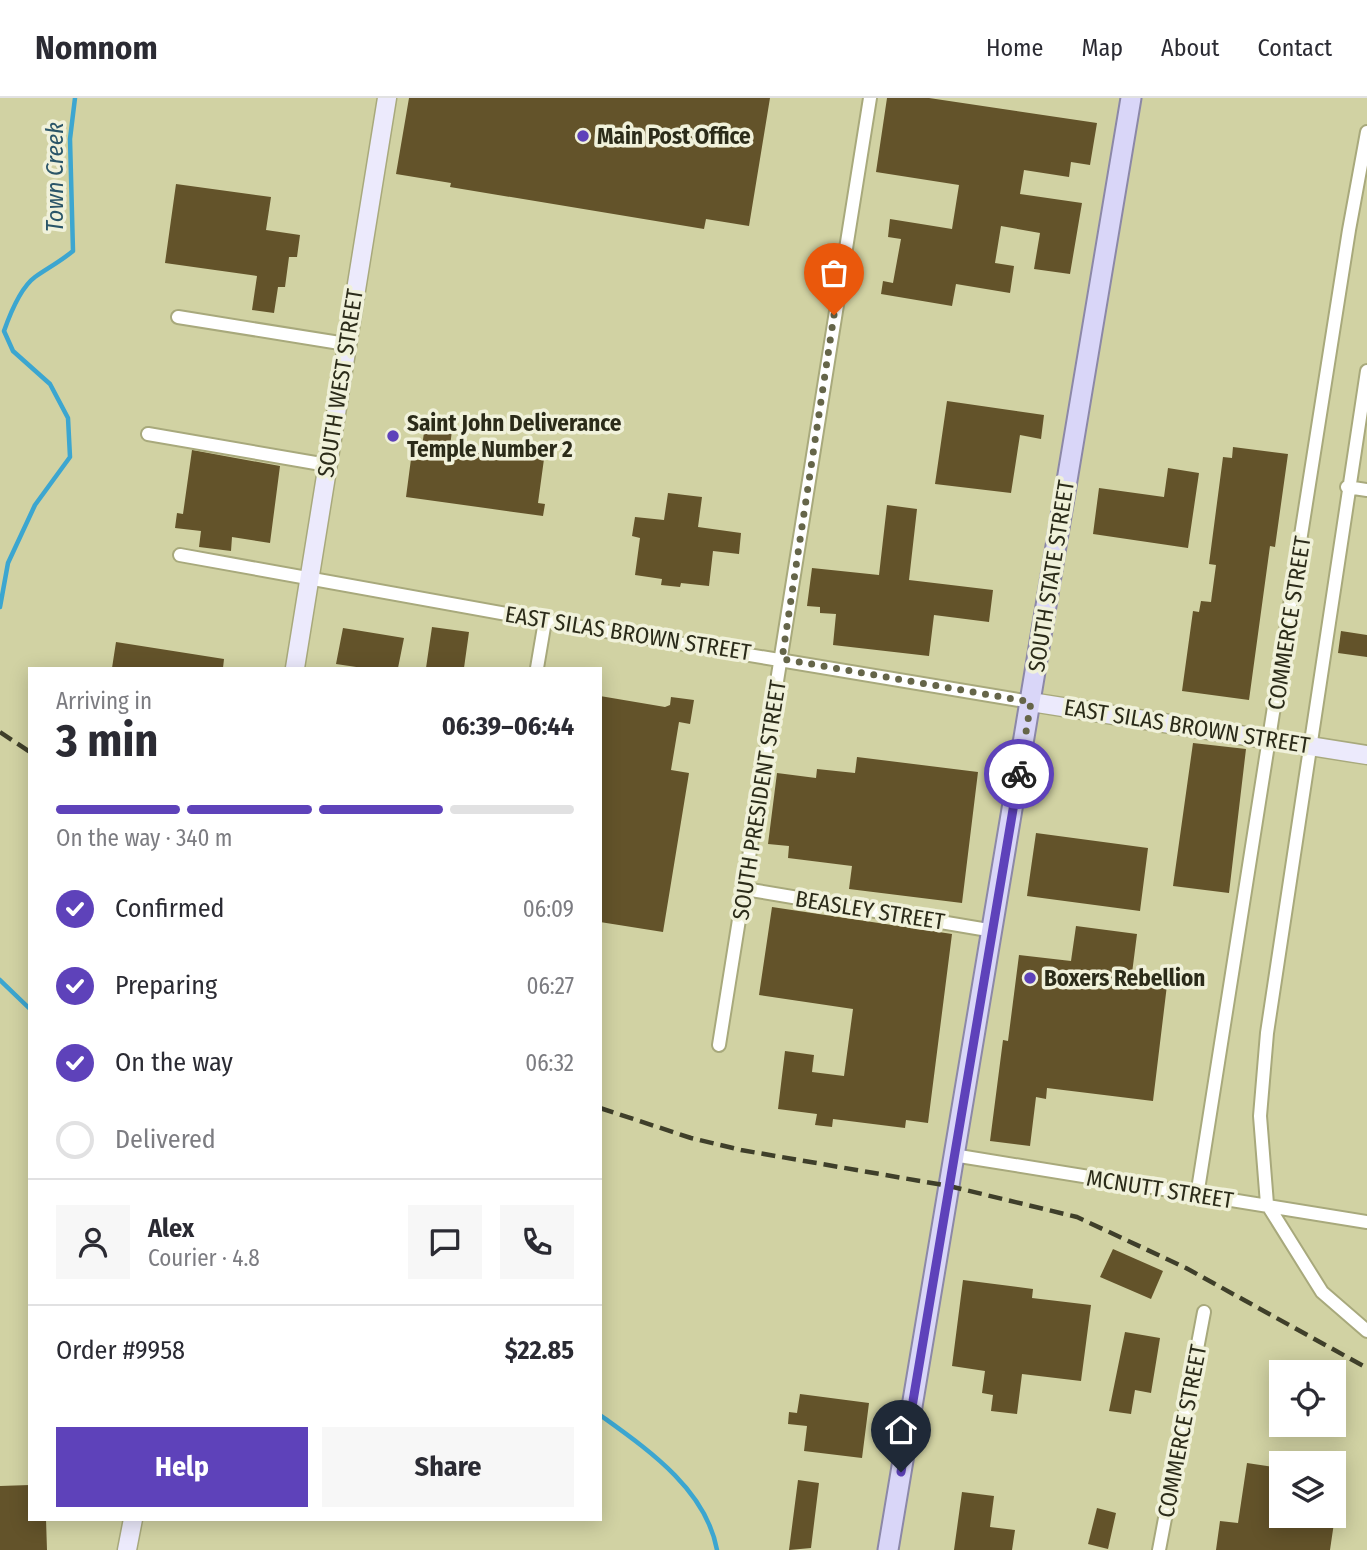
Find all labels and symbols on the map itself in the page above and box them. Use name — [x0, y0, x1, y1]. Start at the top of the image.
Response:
water label: Town Creek — [41, 122, 69, 232]
place label: Main Post Office — [597, 122, 751, 150]
marker: Main Post Office — [575, 128, 591, 144]
pin — [804, 243, 864, 315]
street label: SOUTH WEST STREET — [311, 286, 369, 479]
place label: Saint John Deliverance Temple Number 2 — [407, 409, 622, 463]
marker: Saint John Deliverance Temple Number 2 — [385, 428, 401, 444]
street label: SOUTH STATE STREET — [1022, 478, 1080, 674]
street label: COMMERCE STREET — [1261, 534, 1317, 712]
street label: EAST SILAS BROWN STREET — [503, 600, 753, 666]
street label: SOUTH PRESIDENT STREET — [726, 678, 792, 922]
street label: EAST SILAS BROWN STREET — [1062, 693, 1312, 759]
courier — [984, 739, 1054, 809]
street label: BEASLEY STREET — [793, 884, 947, 936]
place label: Boxers Rebellion — [1044, 964, 1205, 992]
marker: Boxers Rebellion — [1022, 970, 1038, 986]
street label: MCNUTT STREET — [1085, 1164, 1236, 1214]
street label: COMMERCE STREET — [1152, 1342, 1213, 1520]
pin — [871, 1400, 931, 1472]

